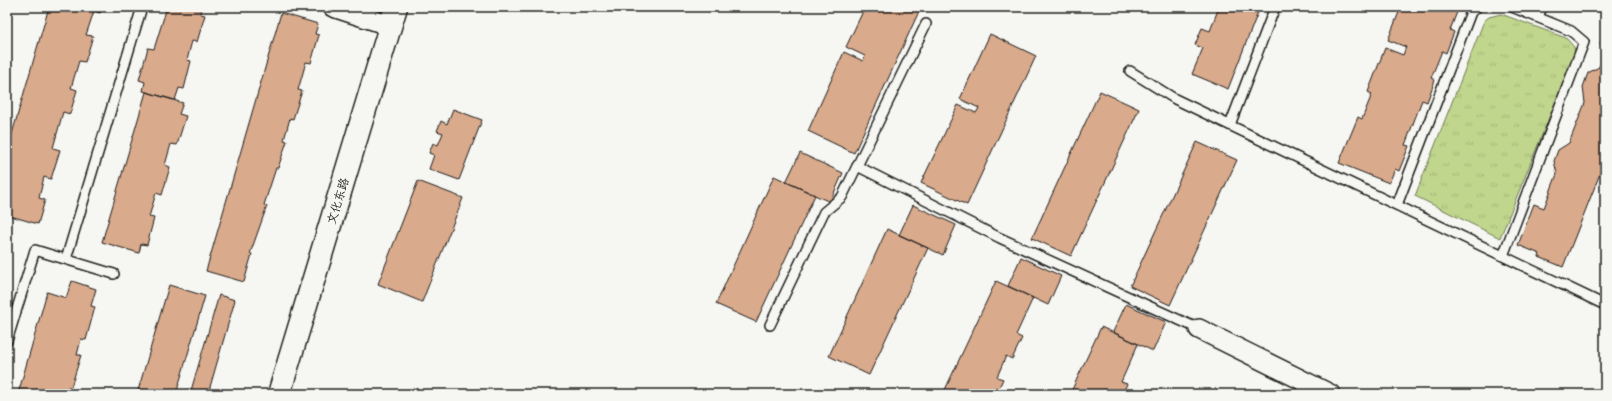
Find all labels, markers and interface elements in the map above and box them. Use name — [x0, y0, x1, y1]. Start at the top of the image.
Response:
street label: 文化东路 — [320, 175, 356, 227]

